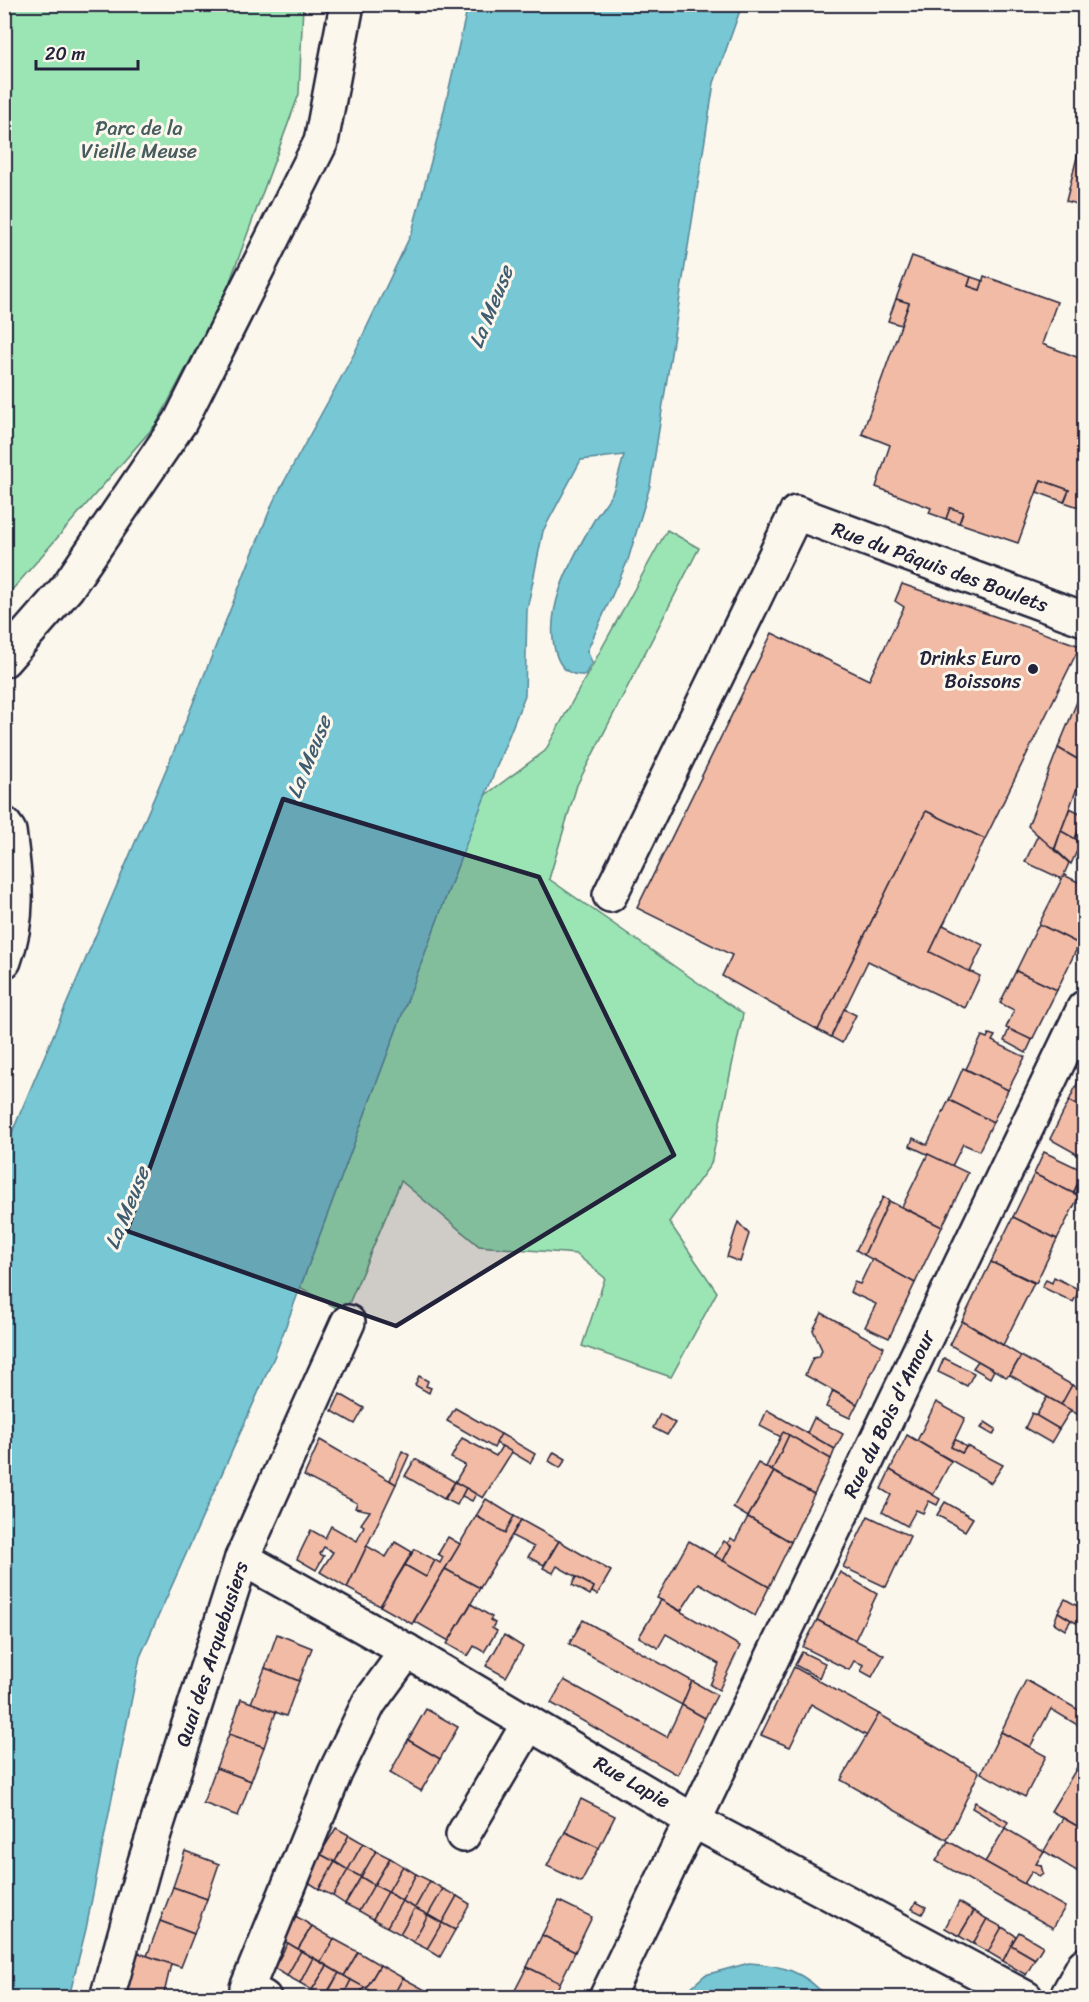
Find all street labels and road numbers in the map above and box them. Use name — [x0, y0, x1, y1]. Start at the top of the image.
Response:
street label: Rue du Pâquis des Boulets — [827, 512, 1054, 623]
street label: Rue du Bois d'Amour — [833, 1322, 946, 1504]
street label: Quai des Arquebusiers — [165, 1556, 259, 1751]
street label: Rue Lapie — [587, 1746, 677, 1818]

